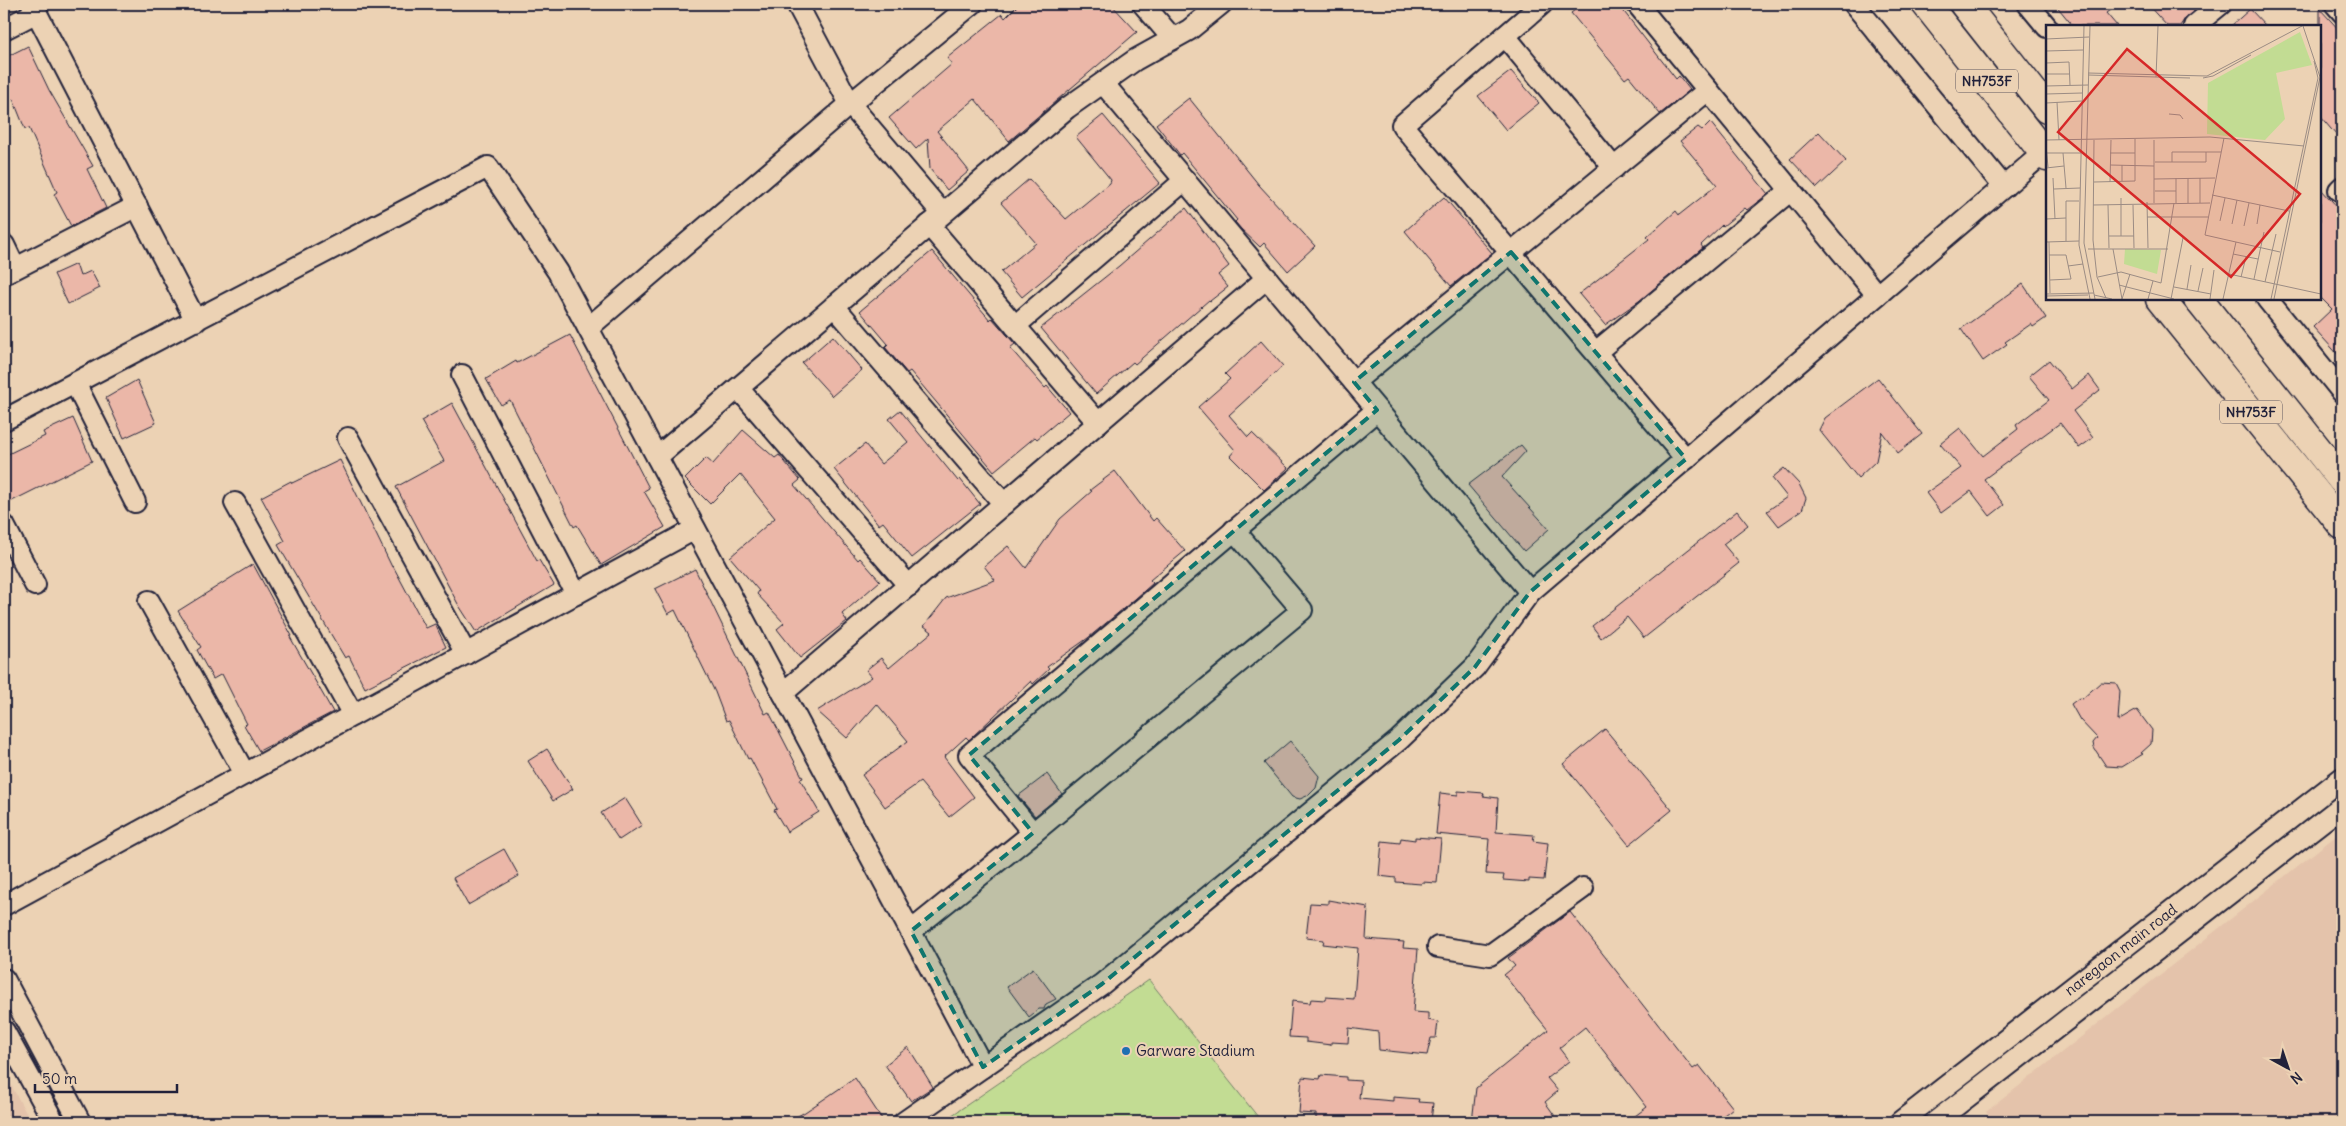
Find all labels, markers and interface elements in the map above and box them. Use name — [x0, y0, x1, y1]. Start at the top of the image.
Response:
inset map — [2046, 25, 2321, 300]
road number: NH753F — [1956, 70, 2018, 92]
road number: NH753F — [2220, 401, 2282, 424]
street label: naregaon main road — [2061, 900, 2181, 999]
place label: Garware Stadium — [1136, 1041, 1255, 1060]
north arrow — [2264, 1044, 2314, 1094]
marker: Garware Stadium — [1120, 1045, 1132, 1057]
scale bar — [35, 1061, 178, 1093]
text: N — [2287, 1068, 2306, 1088]
text: 50 m — [42, 1069, 77, 1088]

